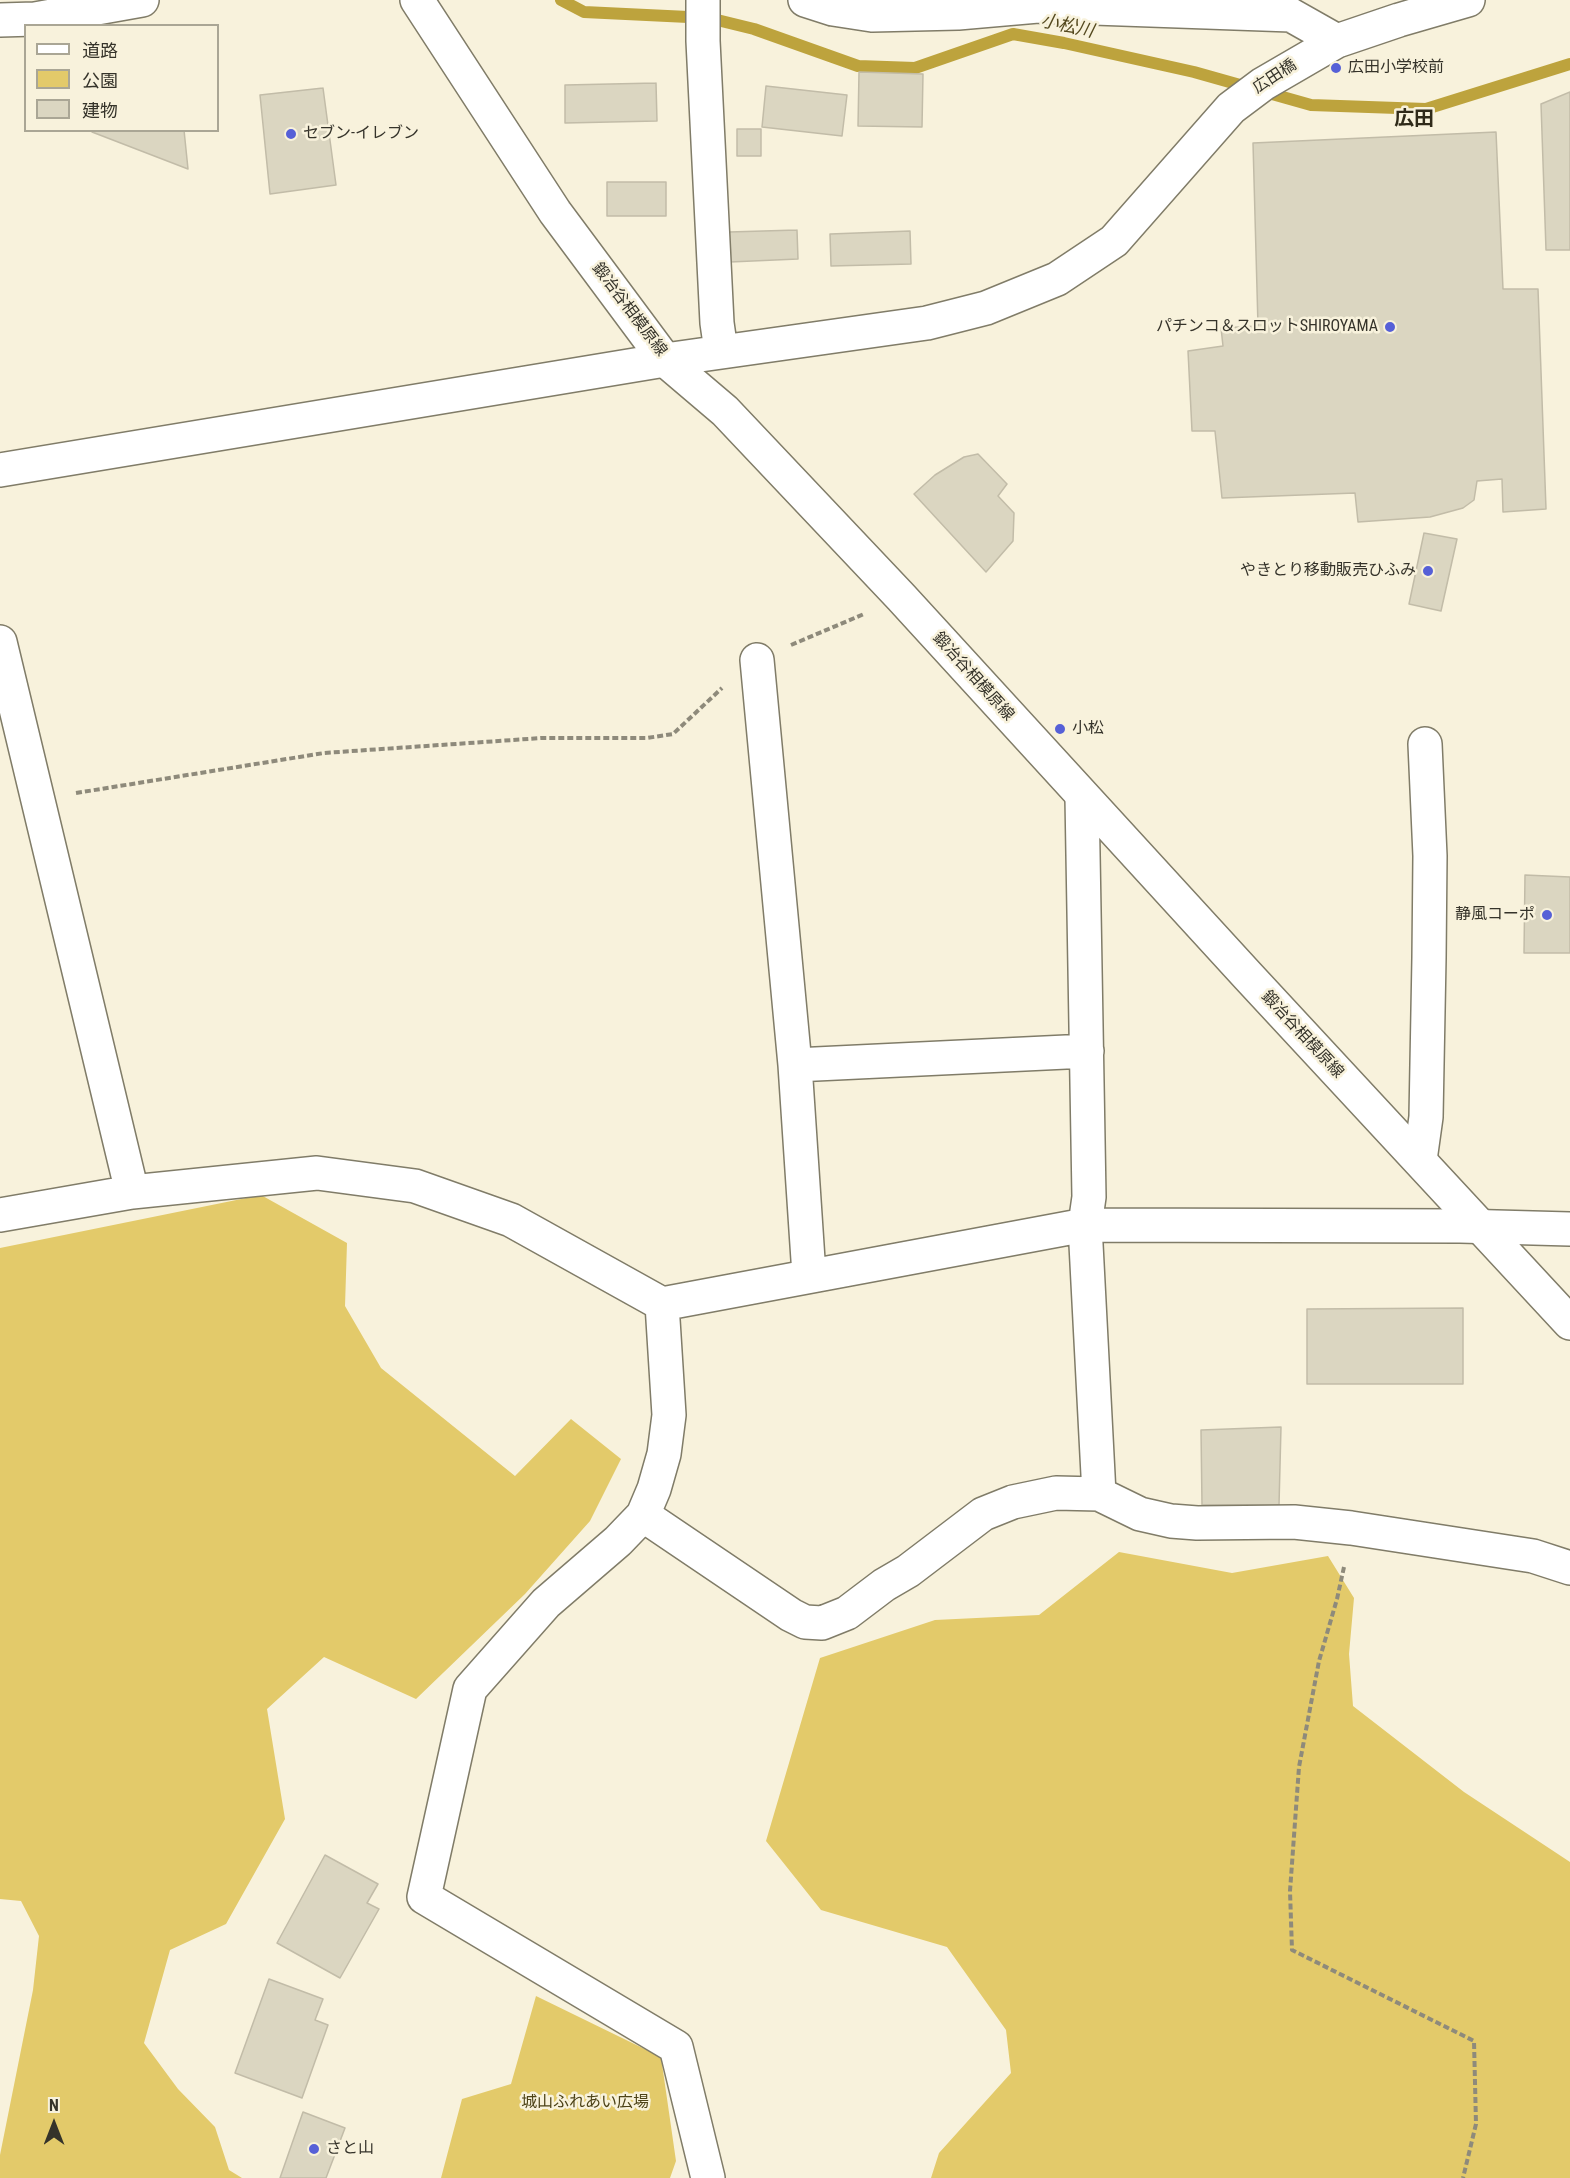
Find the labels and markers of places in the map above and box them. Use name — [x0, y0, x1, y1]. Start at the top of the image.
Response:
place label: 広田小学校前 — [1348, 58, 1444, 78]
marker: 広田小学校前 — [1329, 61, 1343, 75]
place label: セブン-イレブン — [303, 124, 419, 144]
marker: セブン-イレブン — [284, 127, 298, 141]
place label: パチンコ＆スロットSHIROYAMA — [1156, 317, 1378, 337]
marker: パチンコ＆スロットSHIROYAMA — [1383, 320, 1397, 334]
place label: やきとり移動販売ひふみ — [1240, 561, 1416, 581]
marker: やきとり移動販売ひふみ — [1421, 564, 1435, 578]
place label: 小松 — [1072, 719, 1104, 739]
marker: 小松 — [1053, 722, 1067, 736]
place label: 静風コーポ — [1455, 905, 1535, 925]
marker: 静風コーポ — [1540, 908, 1554, 922]
place label: さと山 — [326, 2139, 374, 2159]
marker: さと山 — [307, 2142, 321, 2156]

